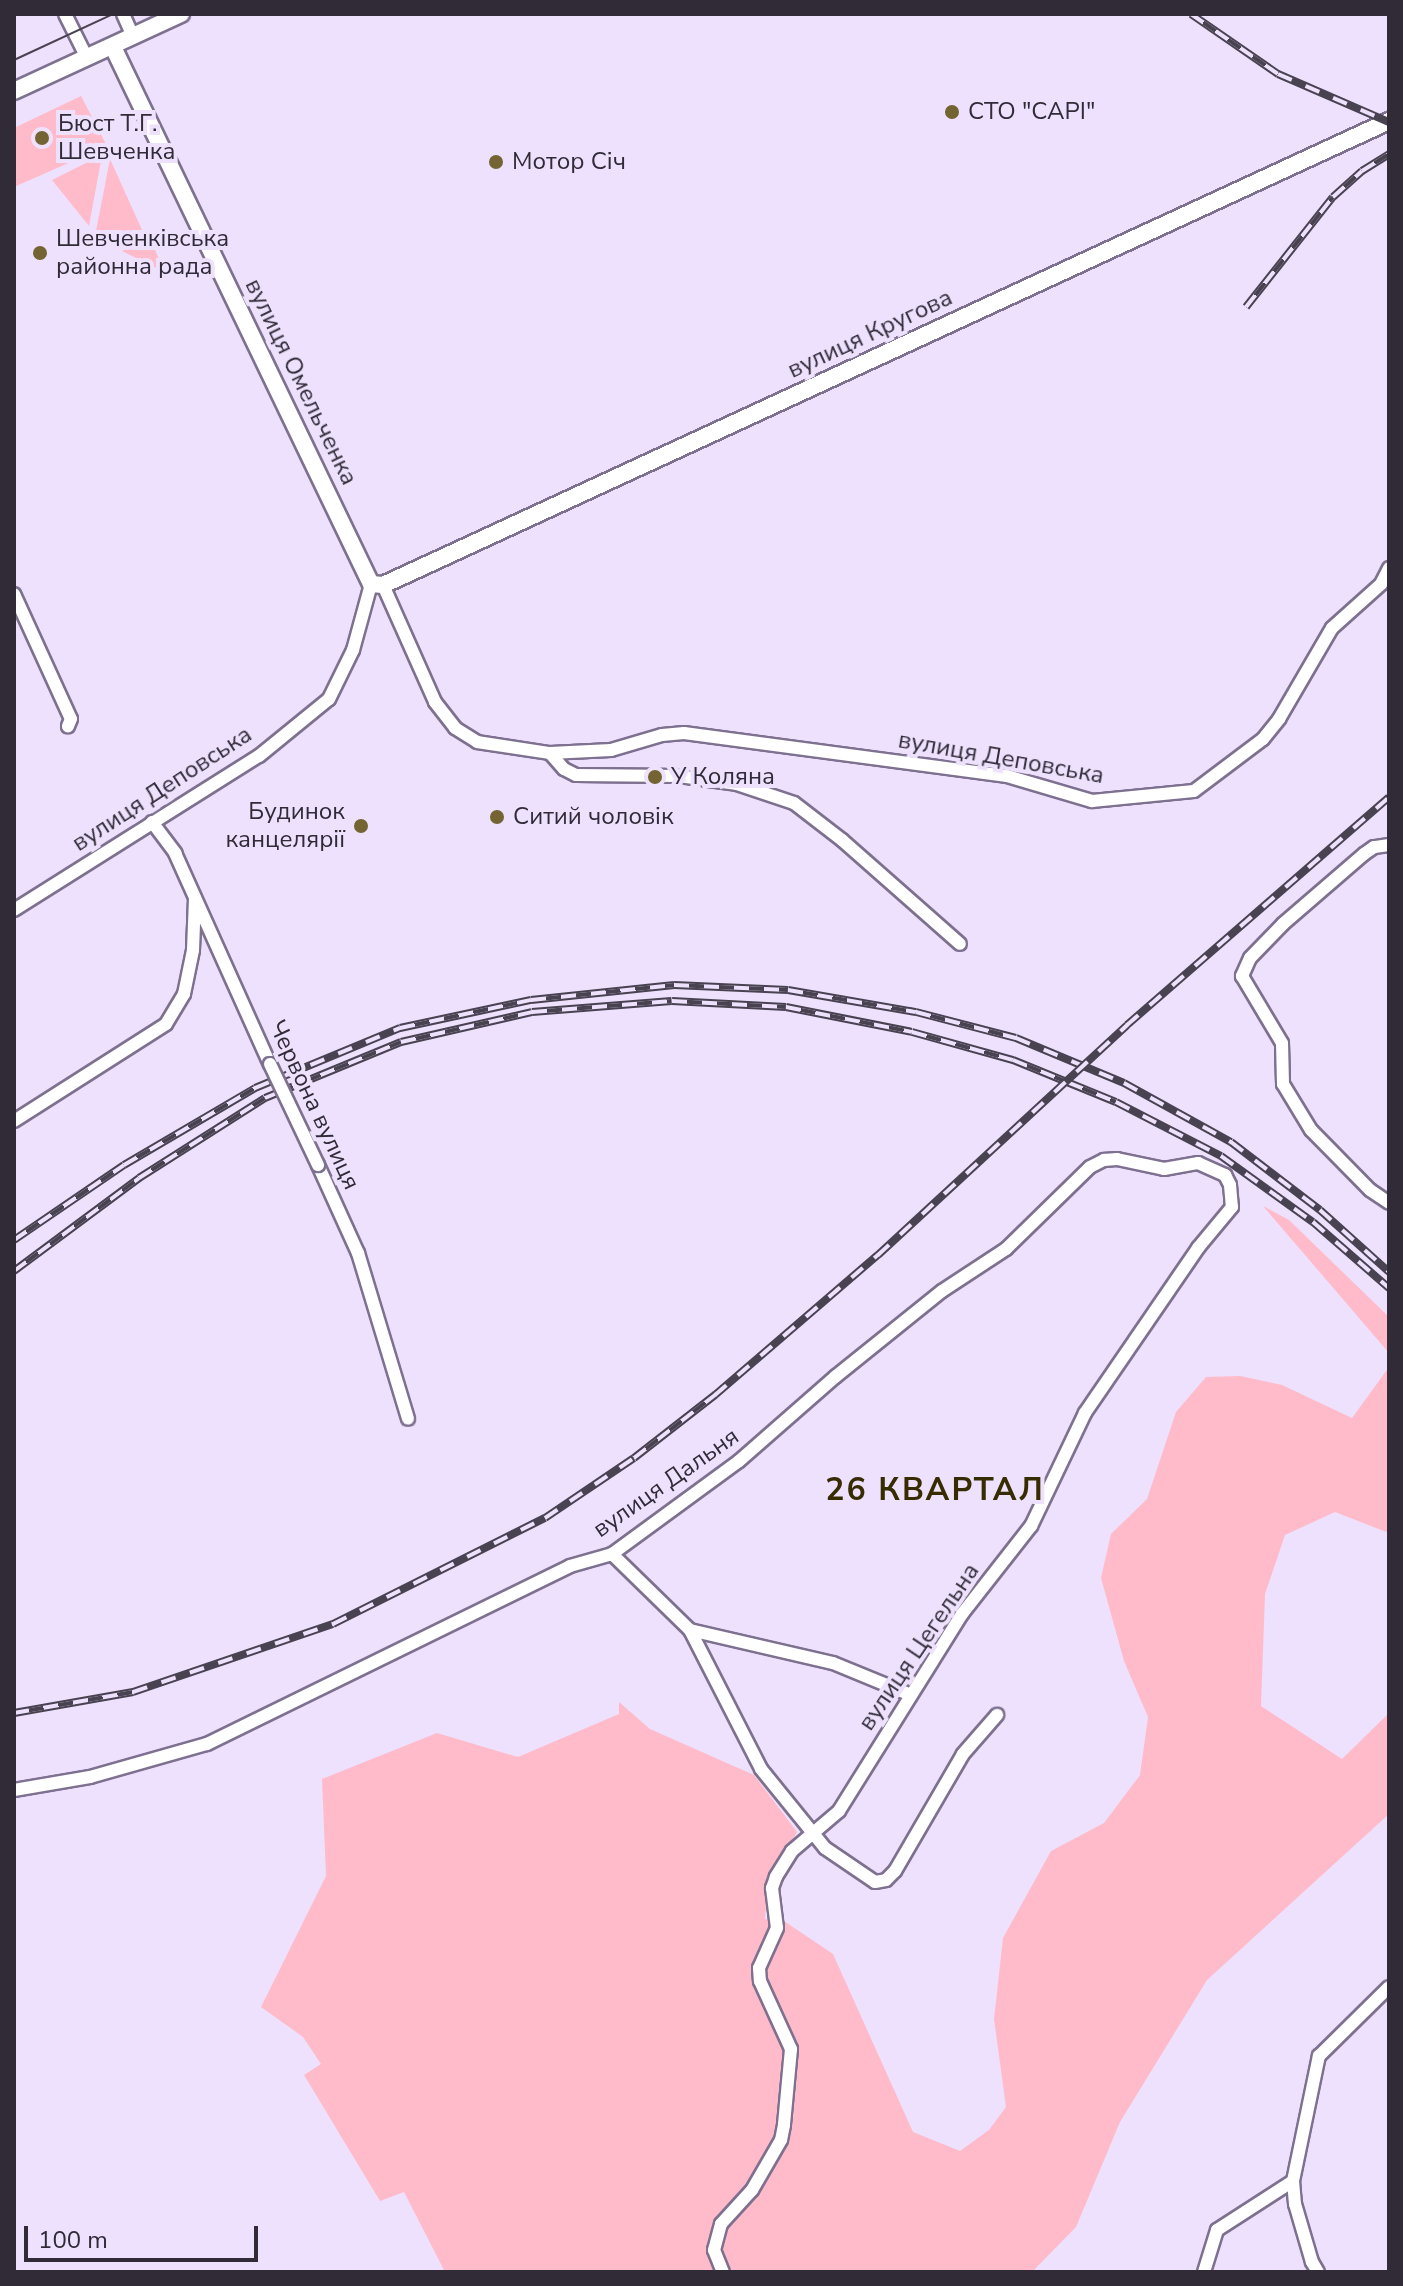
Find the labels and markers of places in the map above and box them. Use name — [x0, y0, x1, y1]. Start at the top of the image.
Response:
place label: СТО "CAPI" — [968, 98, 1095, 126]
marker: СТО "CAPI" — [943, 103, 961, 121]
place label: Бюст Т.Г. Шевченка — [58, 110, 175, 166]
marker: Бюст Т.Г. Шевченка — [33, 129, 51, 147]
place label: Мотор Січ — [512, 148, 626, 176]
marker: Мотор Січ — [487, 153, 505, 171]
place label: Шевченківська районна рада — [56, 225, 229, 281]
marker: Шевченківська районна рада — [31, 244, 49, 262]
place label: У Коляна — [671, 763, 775, 791]
marker: У Коляна — [646, 768, 664, 786]
place label: Будинок канцелярії — [225, 798, 345, 854]
place label: Ситий чоловік — [513, 803, 674, 831]
marker: Ситий чоловік — [488, 808, 506, 826]
marker: Будинок канцелярії — [352, 817, 370, 835]

